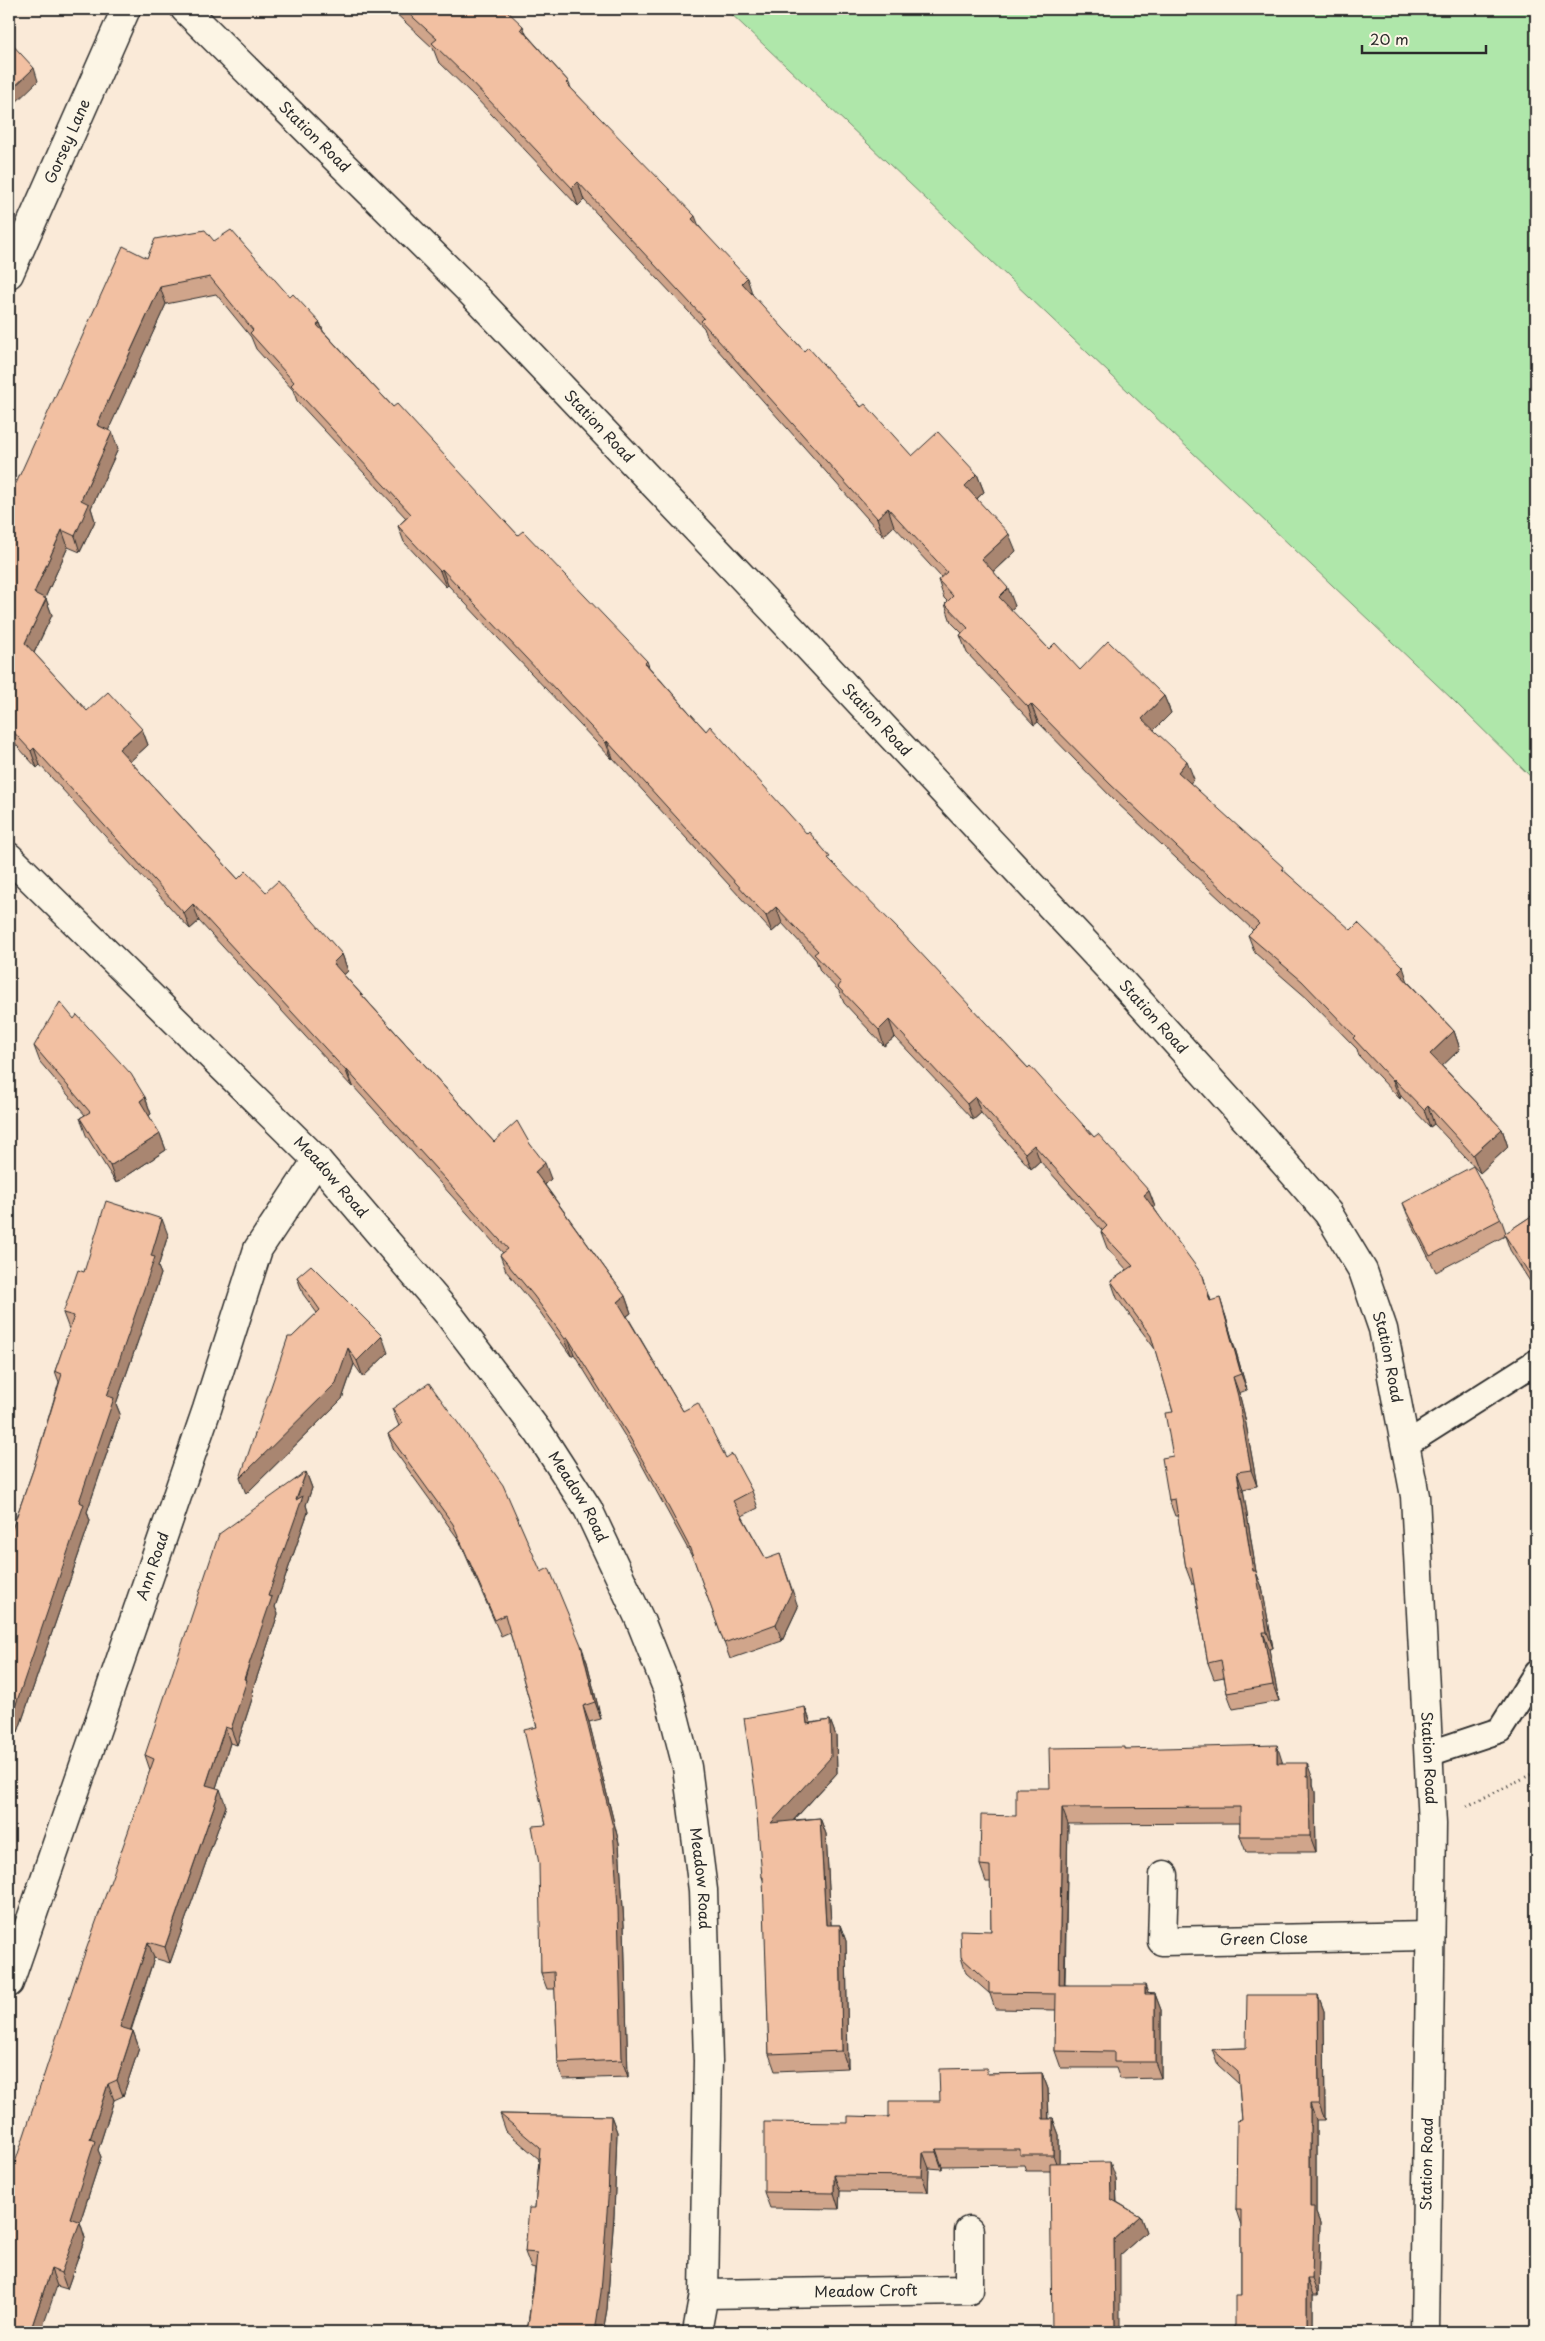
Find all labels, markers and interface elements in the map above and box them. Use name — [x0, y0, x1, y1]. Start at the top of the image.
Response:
scale bar — [1362, 22, 1486, 54]
text: 20 m — [1370, 27, 1409, 50]
street label: Gorsey Lane — [37, 94, 95, 187]
street label: Station Road — [274, 95, 357, 177]
street label: Station Road — [560, 384, 640, 467]
street label: Station Road — [837, 677, 918, 761]
street label: Station Road — [1115, 974, 1194, 1058]
street label: Meadow Road — [289, 1130, 374, 1222]
street label: Station Road — [1368, 1308, 1410, 1405]
street label: Meadow Road — [543, 1446, 615, 1546]
street label: Ann Road — [129, 1528, 174, 1603]
street label: Station Road — [1416, 1711, 1444, 1805]
street label: Meadow Road — [685, 1826, 717, 1930]
street label: Green Close — [1220, 1925, 1308, 1950]
street label: Station Road — [1413, 2117, 1438, 2211]
street label: Meadow Croft — [814, 2278, 918, 2302]

